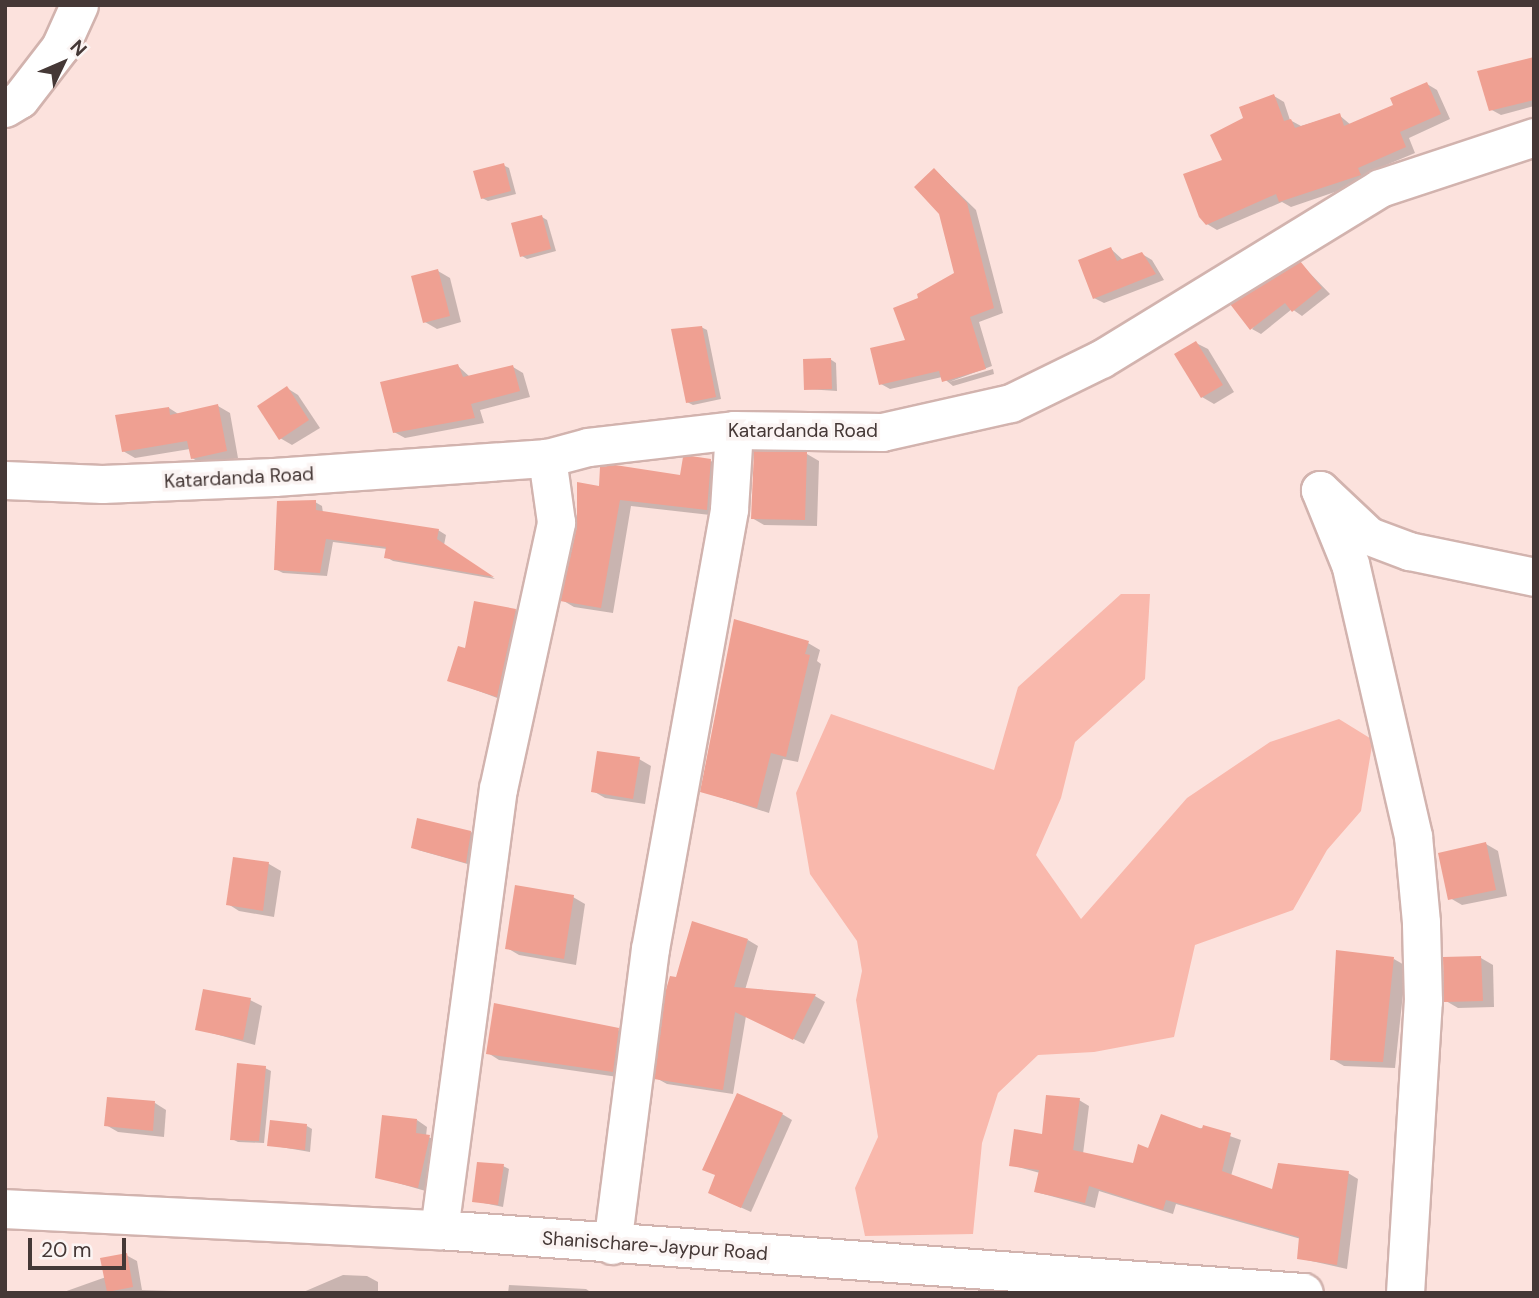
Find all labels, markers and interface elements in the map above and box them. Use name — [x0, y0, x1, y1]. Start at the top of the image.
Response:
north arrow — [28, 28, 98, 98]
text: N — [65, 34, 92, 62]
street label: Katardanda Road — [728, 420, 878, 442]
street label: Katardanda Road — [164, 463, 314, 493]
scale bar — [32, 1224, 130, 1268]
street label: Shanischare-Jaypur Road — [541, 1227, 769, 1265]
text: 20 m — [41, 1236, 92, 1264]

